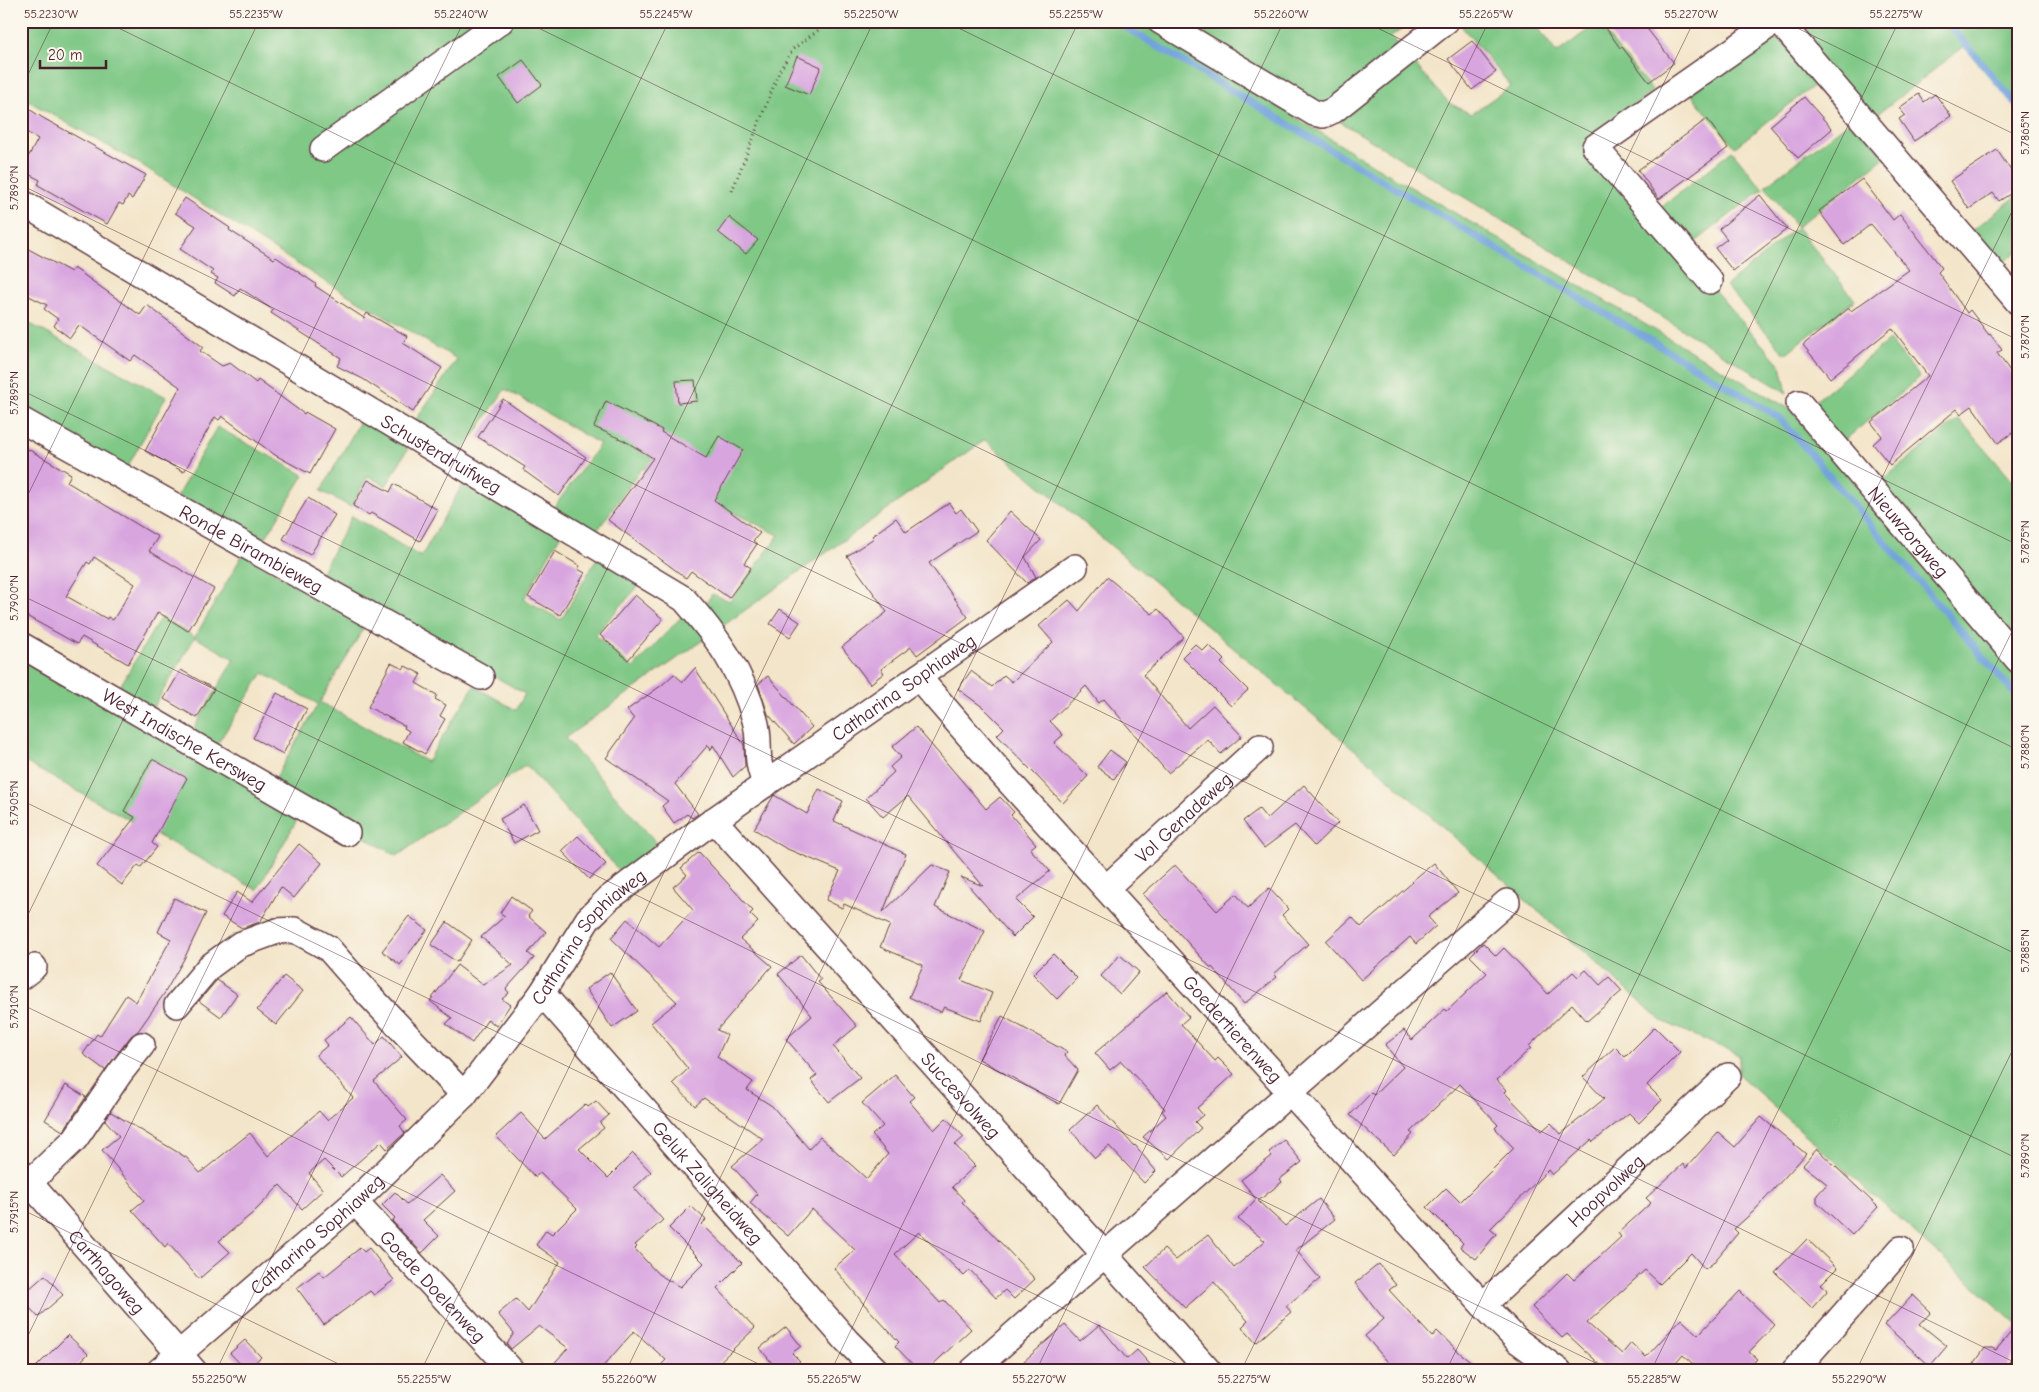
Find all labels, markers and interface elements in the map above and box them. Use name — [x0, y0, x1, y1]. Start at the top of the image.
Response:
text: 55.2230°W — [24, 7, 79, 21]
text: 55.2235°W — [229, 7, 283, 21]
text: 55.2240°W — [434, 7, 489, 21]
text: 55.2245°W — [639, 7, 693, 21]
text: 55.2250°W — [844, 7, 899, 21]
text: 55.2255°W — [1049, 7, 1103, 21]
text: 55.2260°W — [1254, 7, 1309, 21]
text: 55.2265°W — [1459, 7, 1513, 21]
text: 55.2270°W — [1664, 7, 1718, 21]
text: 55.2275°W — [1870, 7, 1923, 21]
scale bar — [40, 38, 106, 70]
text: 20 m — [48, 46, 82, 64]
text: 5.7865°N — [2018, 111, 2032, 155]
text: 5.7890°N — [7, 166, 21, 210]
text: 5.7870°N — [2018, 315, 2032, 359]
text: 5.7895°N — [7, 371, 21, 415]
street label: Schusterdruifweg — [377, 410, 505, 499]
street label: Nieuwzorgweg — [1863, 482, 1953, 582]
street label: Ronde Birambieweg — [175, 501, 327, 599]
text: 5.7875°N — [2018, 520, 2032, 564]
text: 5.7900°N — [7, 575, 21, 621]
street label: Catharina Sophiaweg — [828, 630, 980, 746]
street label: West Indische Kersweg — [98, 684, 270, 796]
text: 5.7880°N — [2018, 725, 2032, 769]
street label: Vol Genadeweg — [1131, 768, 1237, 868]
text: 5.7905°N — [7, 780, 21, 826]
street label: Catharina Sophiaweg — [527, 865, 651, 1009]
text: 5.7885°N — [2018, 929, 2032, 973]
street label: Goedertierenweg — [1178, 971, 1286, 1088]
text: 5.7910°N — [7, 985, 21, 1029]
street label: Succesvolweg — [916, 1048, 1005, 1144]
street label: Geluk Zaligheidweg — [647, 1117, 767, 1249]
text: 5.7890°N — [2018, 1134, 2032, 1178]
street label: Hoopvolweg — [1564, 1150, 1649, 1232]
street label: Catharina Sophiaweg — [246, 1170, 389, 1299]
text: 5.7915°N — [7, 1191, 21, 1233]
street label: Carthagoweg — [64, 1225, 149, 1319]
street label: Goede Doelenweg — [375, 1226, 490, 1348]
text: 55.2250°W — [192, 1372, 247, 1386]
text: 55.2255°W — [397, 1372, 451, 1386]
text: 55.2260°W — [602, 1372, 657, 1386]
text: 55.2265°W — [807, 1372, 861, 1386]
text: 55.2270°W — [1012, 1372, 1066, 1386]
text: 55.2275°W — [1218, 1372, 1271, 1386]
text: 55.2280°W — [1422, 1372, 1477, 1386]
text: 55.2285°W — [1627, 1372, 1681, 1386]
text: 55.2290°W — [1832, 1372, 1887, 1386]

